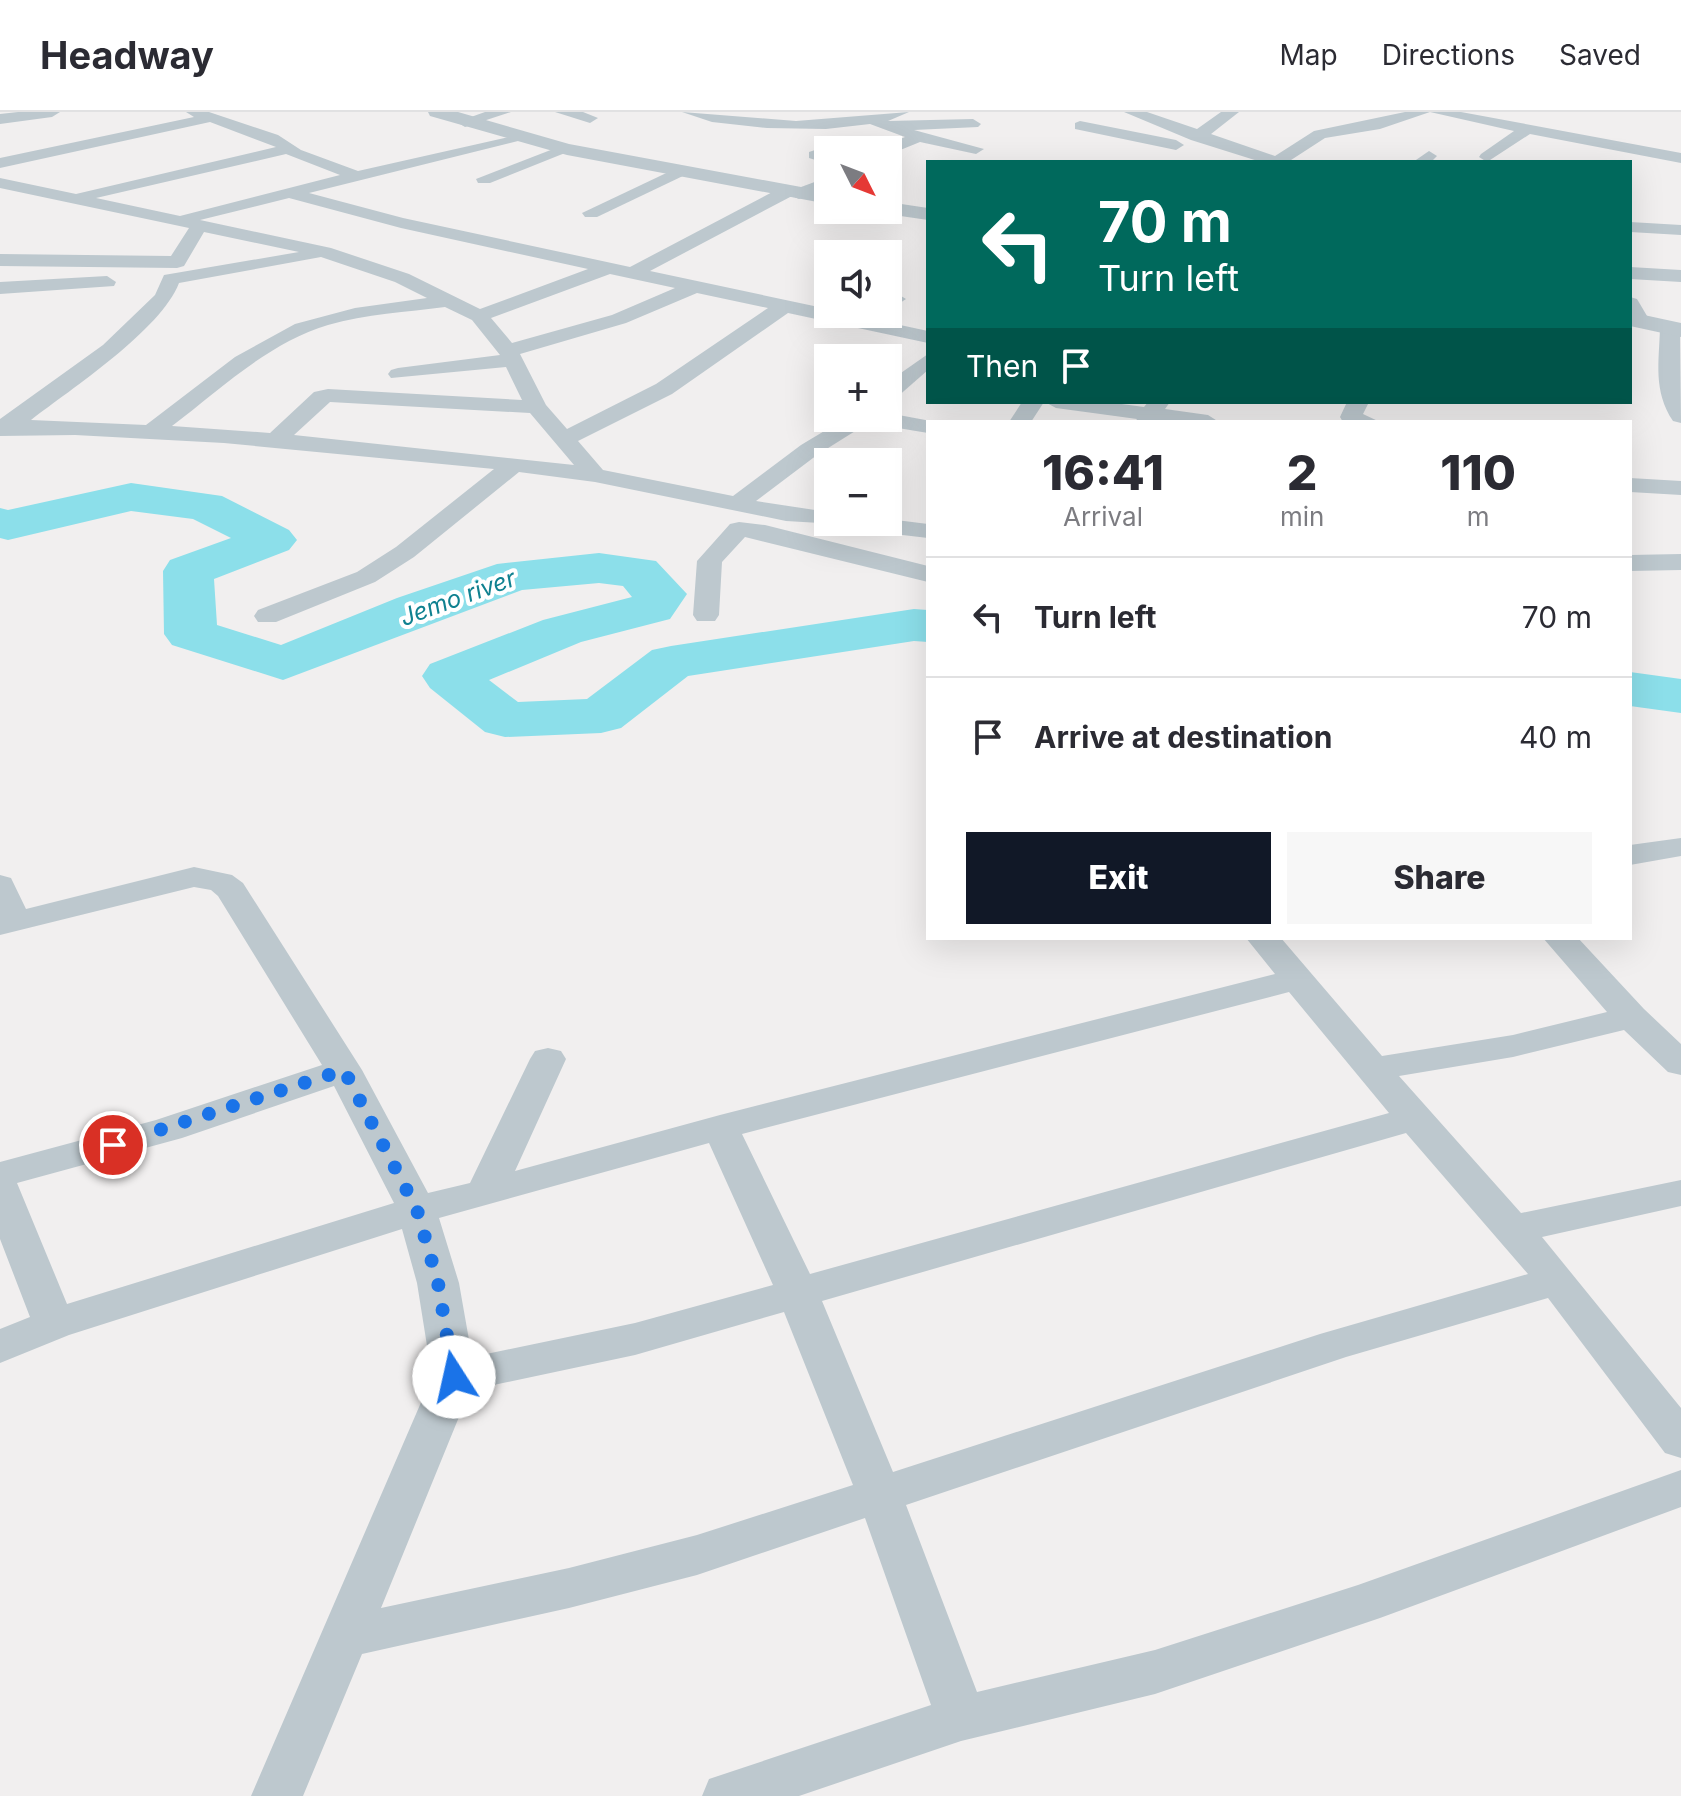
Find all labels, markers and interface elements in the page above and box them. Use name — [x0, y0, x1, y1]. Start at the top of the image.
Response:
text: Headway — [40, 32, 214, 78]
text: Map — [1279, 38, 1338, 72]
text: Directions — [1382, 38, 1515, 72]
text: Saved — [1559, 38, 1641, 72]
north arrow — [814, 136, 902, 224]
map controls — [814, 136, 902, 536]
text: 70 m — [1098, 188, 1232, 256]
icon: left — [966, 192, 1070, 296]
button: sound — [814, 240, 902, 328]
text: Turn left — [1098, 256, 1239, 300]
button: + — [814, 344, 902, 432]
icon: arrive — [1054, 344, 1098, 388]
text: Then — [966, 348, 1038, 384]
text: 16:41 — [1042, 443, 1164, 502]
text: 2 — [1287, 443, 1317, 502]
text: 110 — [1440, 443, 1516, 502]
button: − — [814, 448, 902, 536]
text: Arrival — [1063, 501, 1143, 532]
text: min — [1280, 501, 1324, 532]
text: m — [1467, 501, 1490, 532]
water label: Jemo river — [396, 563, 520, 632]
icon: left — [966, 595, 1010, 639]
text: Turn left — [1034, 599, 1156, 635]
text: 70 m — [1522, 599, 1592, 635]
icon: arrive — [966, 715, 1010, 759]
text: Arrive at destination — [1034, 719, 1332, 755]
text: 40 m — [1519, 719, 1592, 755]
button: Exit — [966, 832, 1271, 924]
button: Share — [1287, 832, 1592, 924]
pin — [79, 1111, 147, 1179]
icon: arrive — [91, 1123, 135, 1167]
position arrow — [412, 1335, 496, 1419]

